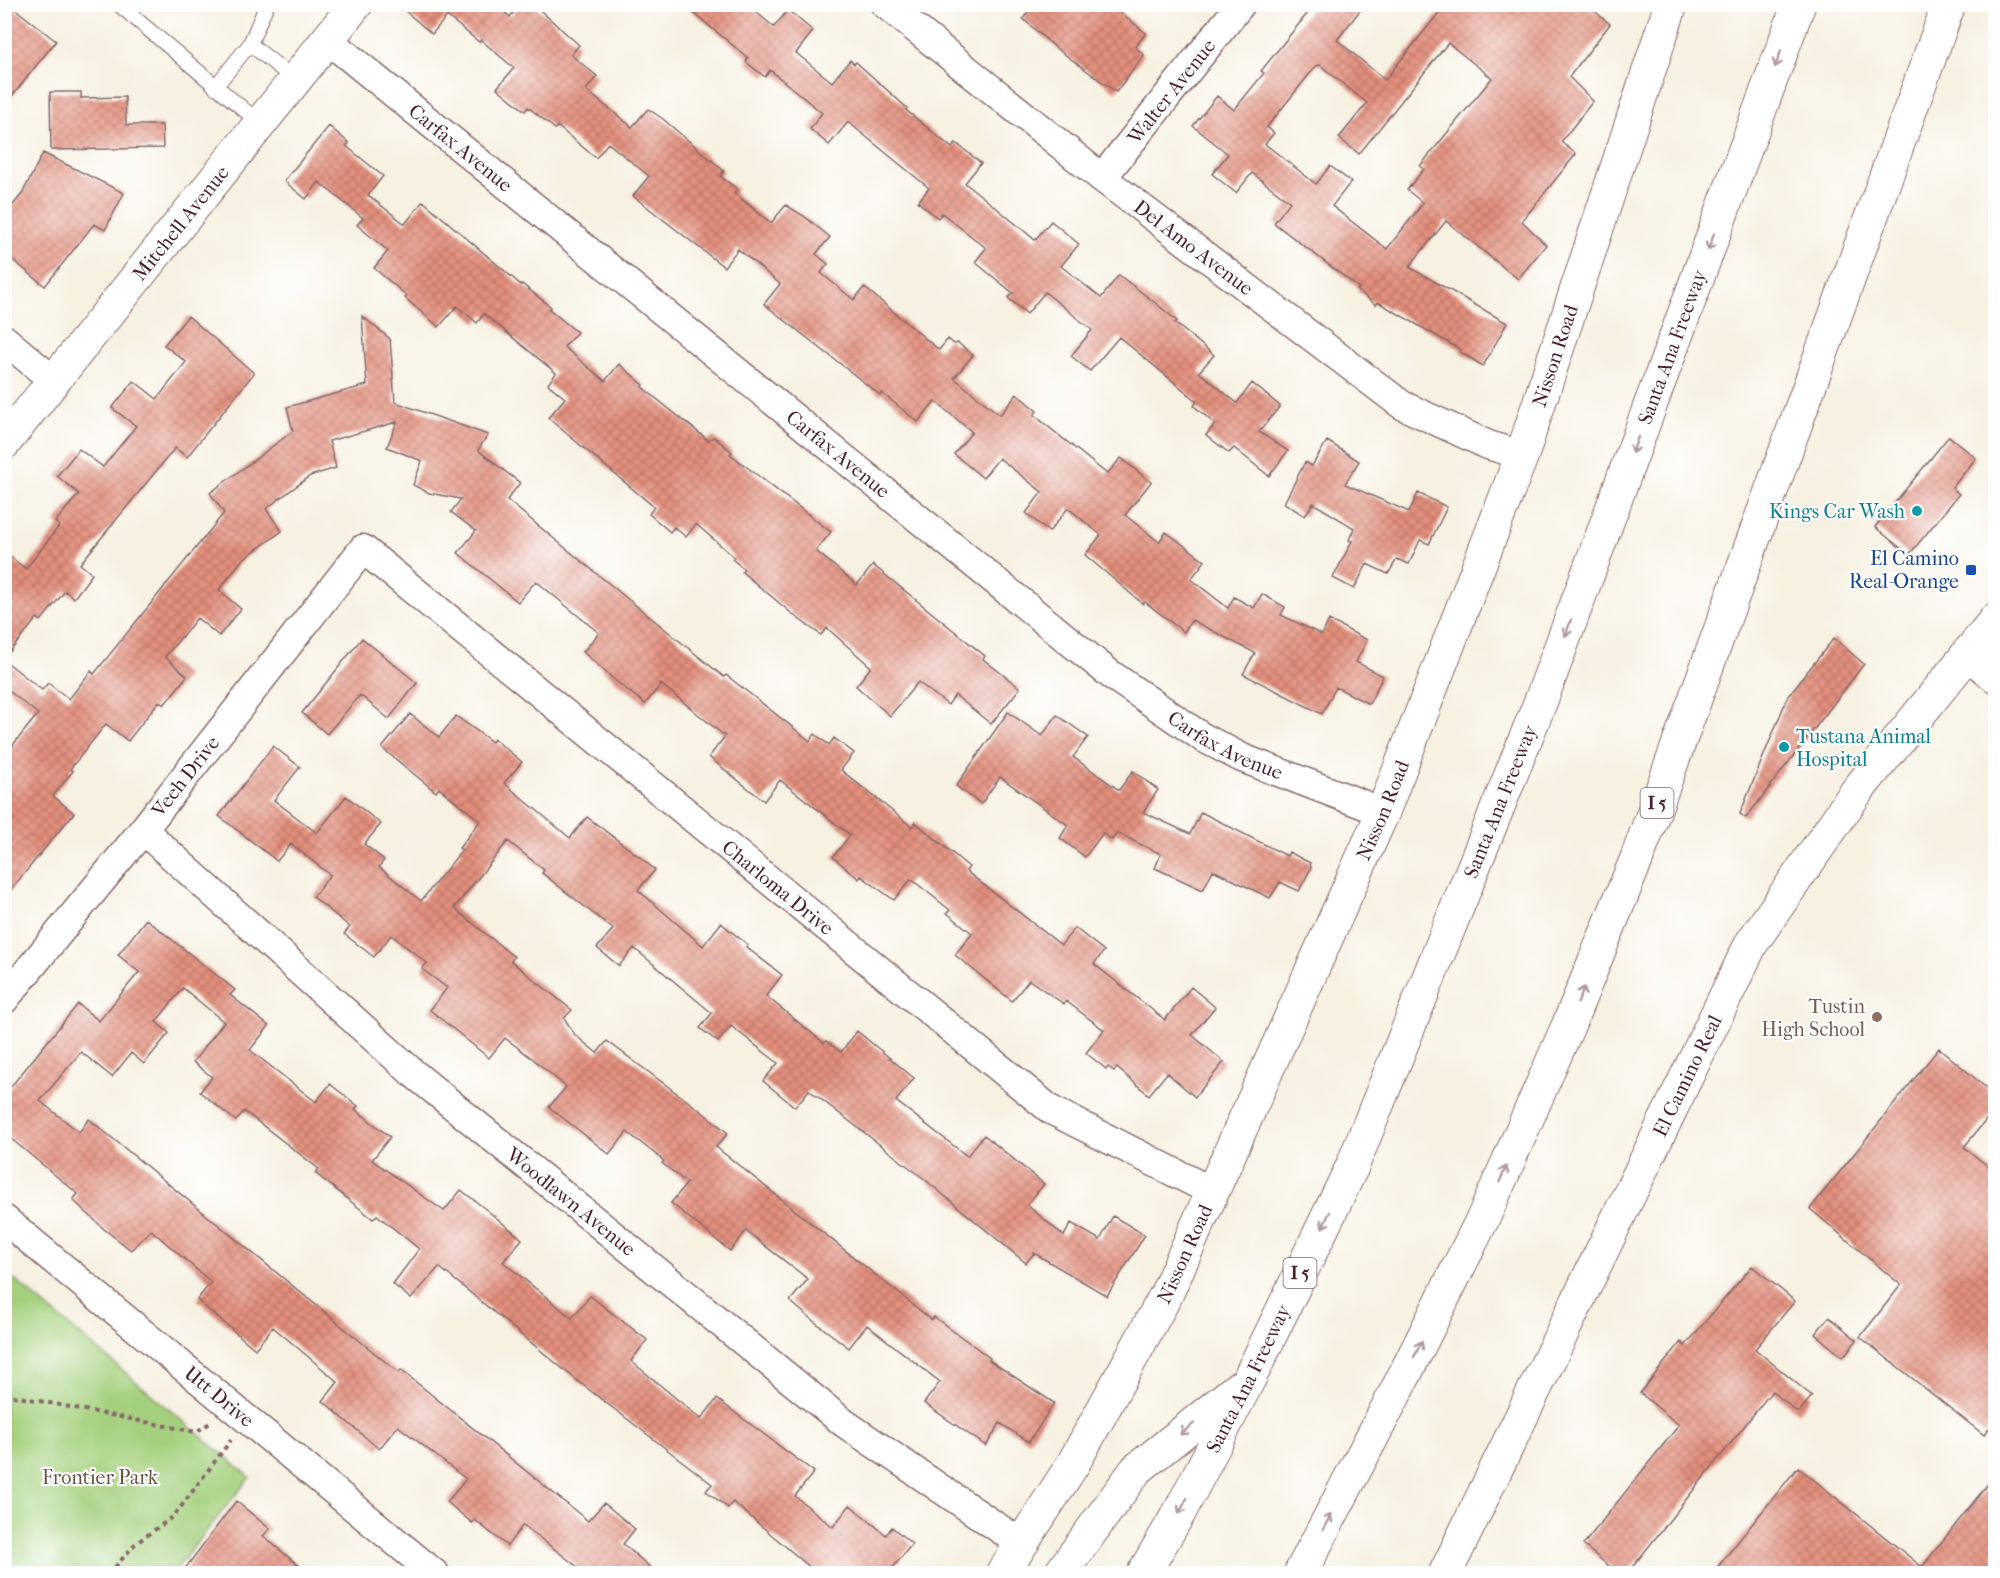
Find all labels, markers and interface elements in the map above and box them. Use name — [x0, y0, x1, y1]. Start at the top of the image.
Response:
street label: Walter Avenue — [1122, 35, 1220, 149]
one-way arrow — [1772, 50, 1783, 68]
street label: Carfax Avenue — [404, 99, 517, 197]
street label: Mitchell Avenue — [128, 161, 234, 285]
street label: Del Amo Avenue — [1129, 195, 1258, 300]
one-way arrow — [1704, 232, 1715, 251]
street label: Santa Ana Freeway — [1633, 266, 1712, 428]
street label: Nisson Road — [1528, 301, 1583, 410]
street label: Carfax Avenue — [782, 405, 894, 503]
one-way arrow — [1629, 435, 1640, 454]
place label: Kings Car Wash — [1769, 500, 1906, 523]
marker: Kings Car Wash — [1910, 504, 1924, 518]
place label: El Camino Real-Orange — [1849, 547, 1959, 593]
marker: El Camino Real-Orange — [1964, 563, 1978, 577]
one-way arrow — [1561, 618, 1572, 636]
street label: Carfax Avenue — [1164, 706, 1286, 785]
street label: Santa Ana Freeway — [1459, 721, 1542, 882]
place label: Tustana Animal Hospital — [1796, 725, 1932, 771]
street label: Veeh Drive — [146, 731, 224, 822]
marker: Tustana Animal Hospital — [1777, 740, 1791, 754]
street label: Nisson Road — [1352, 756, 1414, 864]
road number: I 5 — [1640, 788, 1674, 818]
street label: Charloma Drive — [717, 836, 838, 940]
one-way arrow — [1576, 986, 1587, 1005]
place label: Tustin High School — [1761, 995, 1865, 1041]
marker: Tustin High School — [1870, 1010, 1884, 1024]
street label: El Camino Real — [1648, 1011, 1727, 1140]
street label: Woodlawn Avenue — [501, 1142, 640, 1261]
one-way arrow — [1498, 1165, 1509, 1184]
street label: Nisson Road — [1153, 1200, 1218, 1308]
one-way arrow — [1320, 1210, 1331, 1228]
road number: I 5 — [1284, 1258, 1316, 1288]
street label: Santa Ana Freeway — [1202, 1300, 1296, 1457]
one-way arrow — [1413, 1341, 1424, 1359]
street label: Utt Drive — [180, 1361, 258, 1432]
one-way arrow — [1179, 1423, 1195, 1436]
park label: Frontier Park — [42, 1466, 159, 1489]
one-way arrow — [1177, 1496, 1188, 1514]
one-way arrow — [1321, 1514, 1333, 1531]

